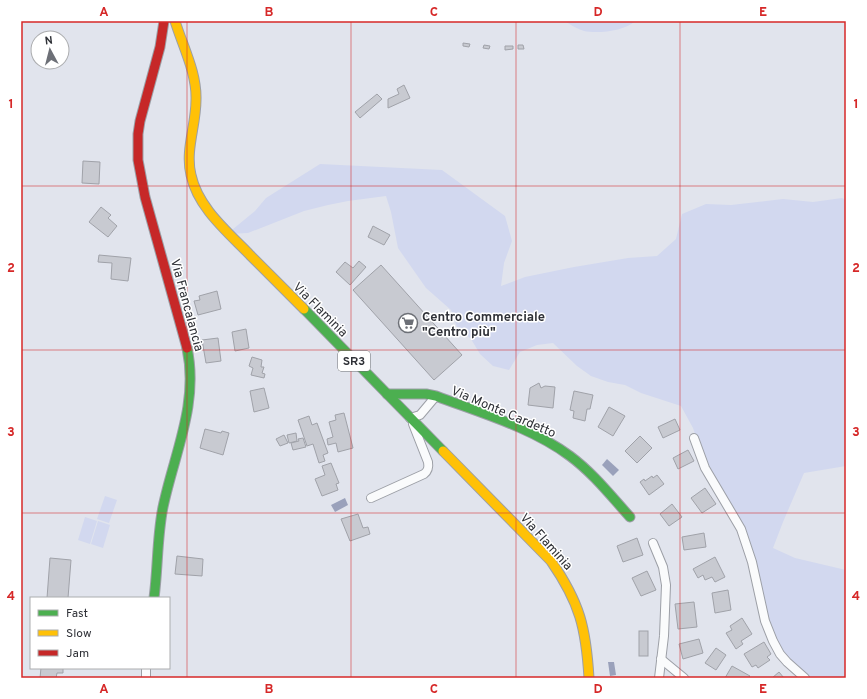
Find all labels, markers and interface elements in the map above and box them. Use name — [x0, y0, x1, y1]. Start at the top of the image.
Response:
text: A — [99, 5, 109, 21]
text: B — [265, 5, 274, 21]
text: C — [430, 5, 438, 21]
text: D — [593, 5, 603, 21]
text: E — [759, 5, 767, 21]
north arrow — [30, 30, 70, 70]
text: N — [44, 34, 54, 48]
text: 1 — [8, 97, 14, 113]
text: 1 — [853, 97, 859, 113]
street label: Via Francalancia — [166, 258, 206, 354]
text: 2 — [7, 261, 15, 277]
text: 2 — [852, 261, 860, 277]
street label: Via Flaminia — [289, 280, 350, 341]
place label: Centro Commerciale "Centro più" — [422, 310, 545, 341]
supermarket icon: Centro Commerciale "Centro più" — [397, 312, 419, 334]
road number: SR3 — [338, 351, 370, 371]
street label: Via Monte Cardetto — [448, 384, 558, 442]
text: 3 — [7, 425, 15, 441]
text: 3 — [852, 425, 860, 441]
street label: Via Flaminia — [516, 511, 575, 574]
text: 4 — [7, 589, 15, 605]
text: 4 — [852, 589, 860, 605]
legend — [30, 597, 170, 669]
text: Fast — [66, 606, 88, 622]
text: Slow — [66, 626, 92, 642]
text: Jam — [66, 646, 89, 662]
text: A — [99, 682, 109, 698]
text: B — [265, 682, 274, 698]
text: C — [430, 682, 438, 698]
text: D — [593, 682, 603, 698]
text: E — [759, 682, 767, 698]

